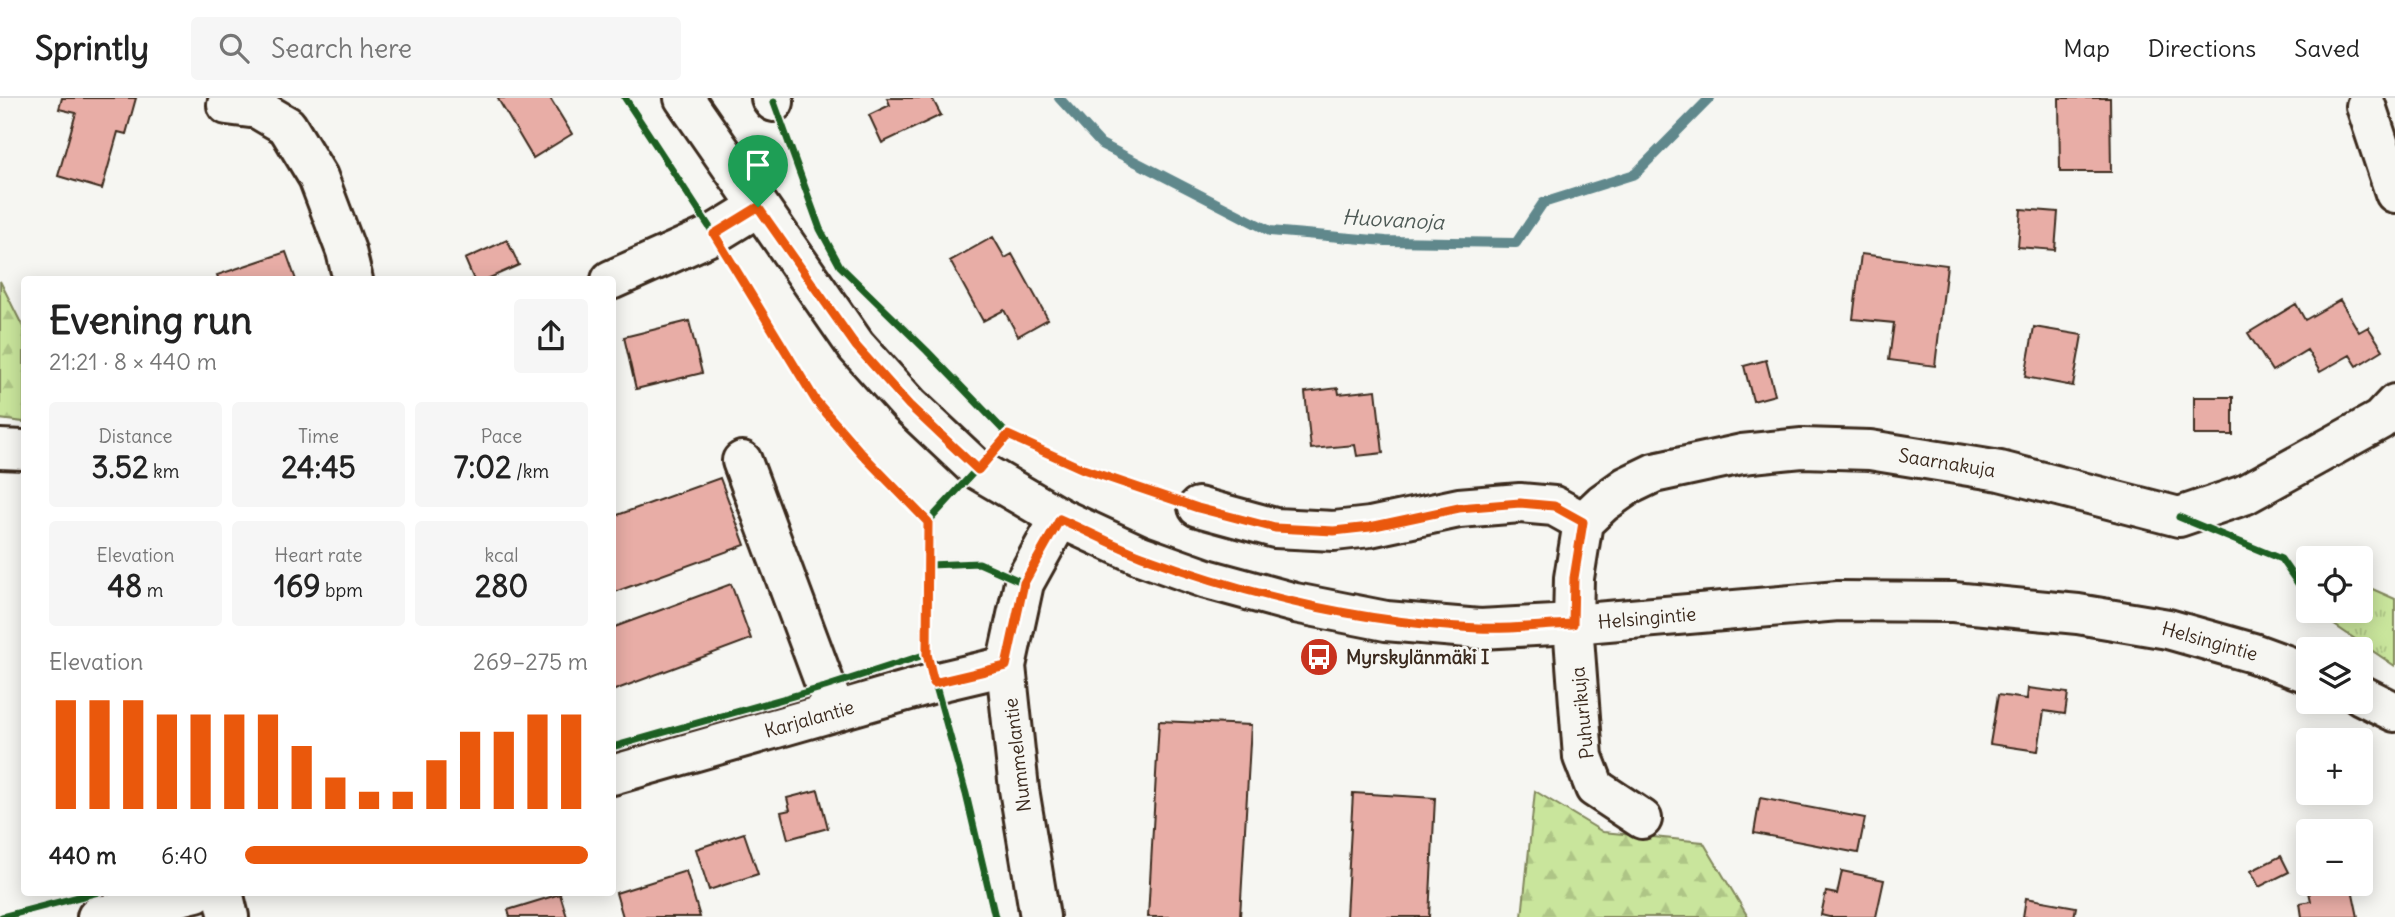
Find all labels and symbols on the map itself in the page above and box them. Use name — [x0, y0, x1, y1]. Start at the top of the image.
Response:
pin — [728, 135, 788, 207]
water label: Huovanoja — [1342, 203, 1446, 236]
street label: Saarnakuja — [1897, 443, 1997, 482]
street label: Helsingintie — [1597, 601, 1697, 634]
street label: Helsingintie — [2159, 616, 2261, 666]
bus stop icon: Myrskylänmäki I — [1298, 636, 1340, 678]
place label: Myrskylänmäki I — [1346, 645, 1489, 669]
street label: Puhurikuja — [1565, 666, 1599, 760]
street label: Karjalantie — [761, 694, 857, 743]
street label: Nummelantie — [998, 697, 1036, 813]

